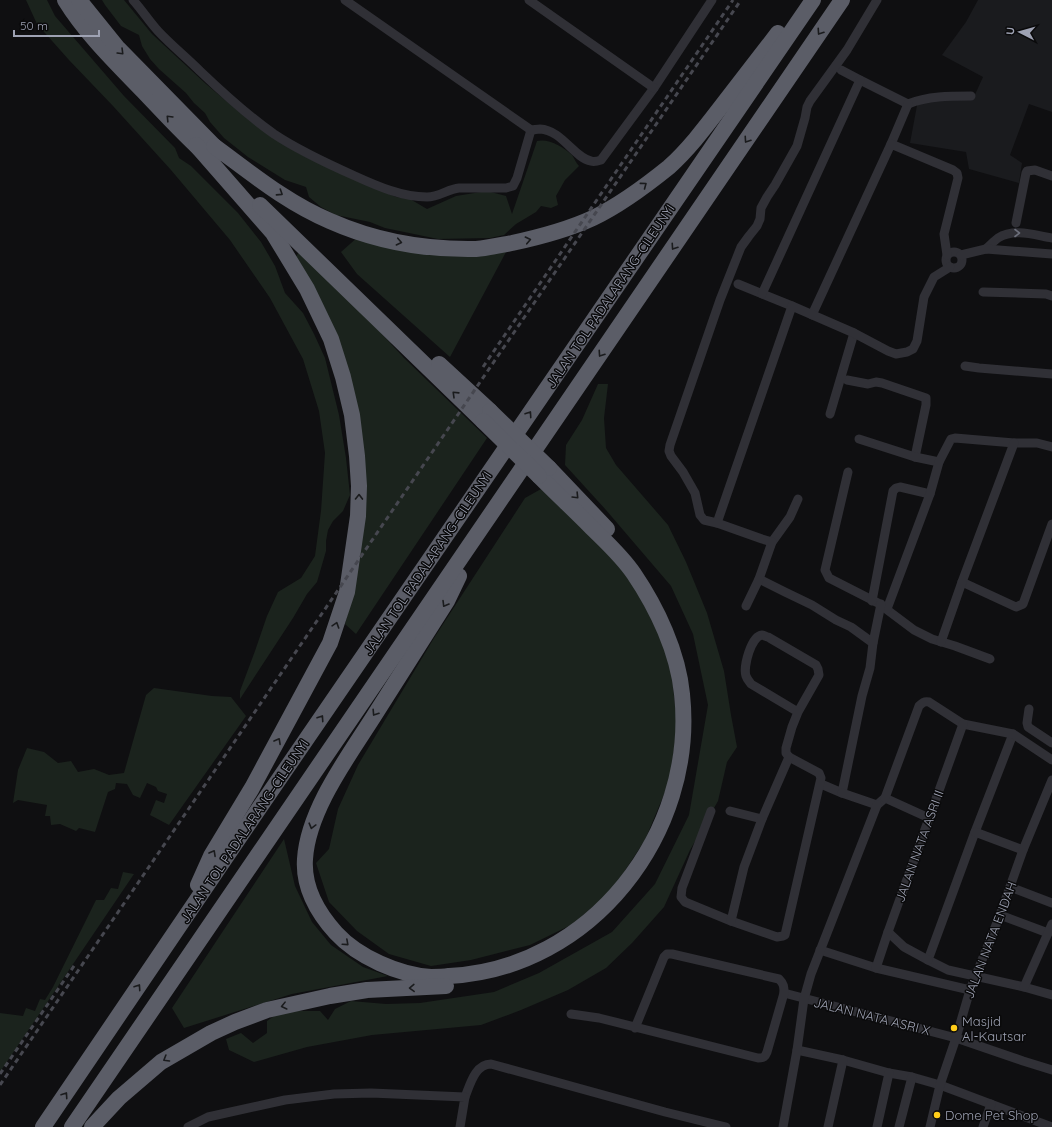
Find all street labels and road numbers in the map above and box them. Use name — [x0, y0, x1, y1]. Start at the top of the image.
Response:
street label: JALAN TOL PADALARANG–CILEUNYI — [542, 201, 678, 391]
street label: JALAN TOL PADALARANG–CILEUNYI — [359, 468, 495, 658]
street label: JALAN TOL PADALARANG–CILEUNYI — [176, 736, 312, 926]
street label: JALAN NATA ASRI II — [891, 788, 947, 904]
street label: JALAN NATA ENDAH — [960, 879, 1020, 1001]
street label: JALAN NATA ASRI X — [812, 994, 932, 1038]

